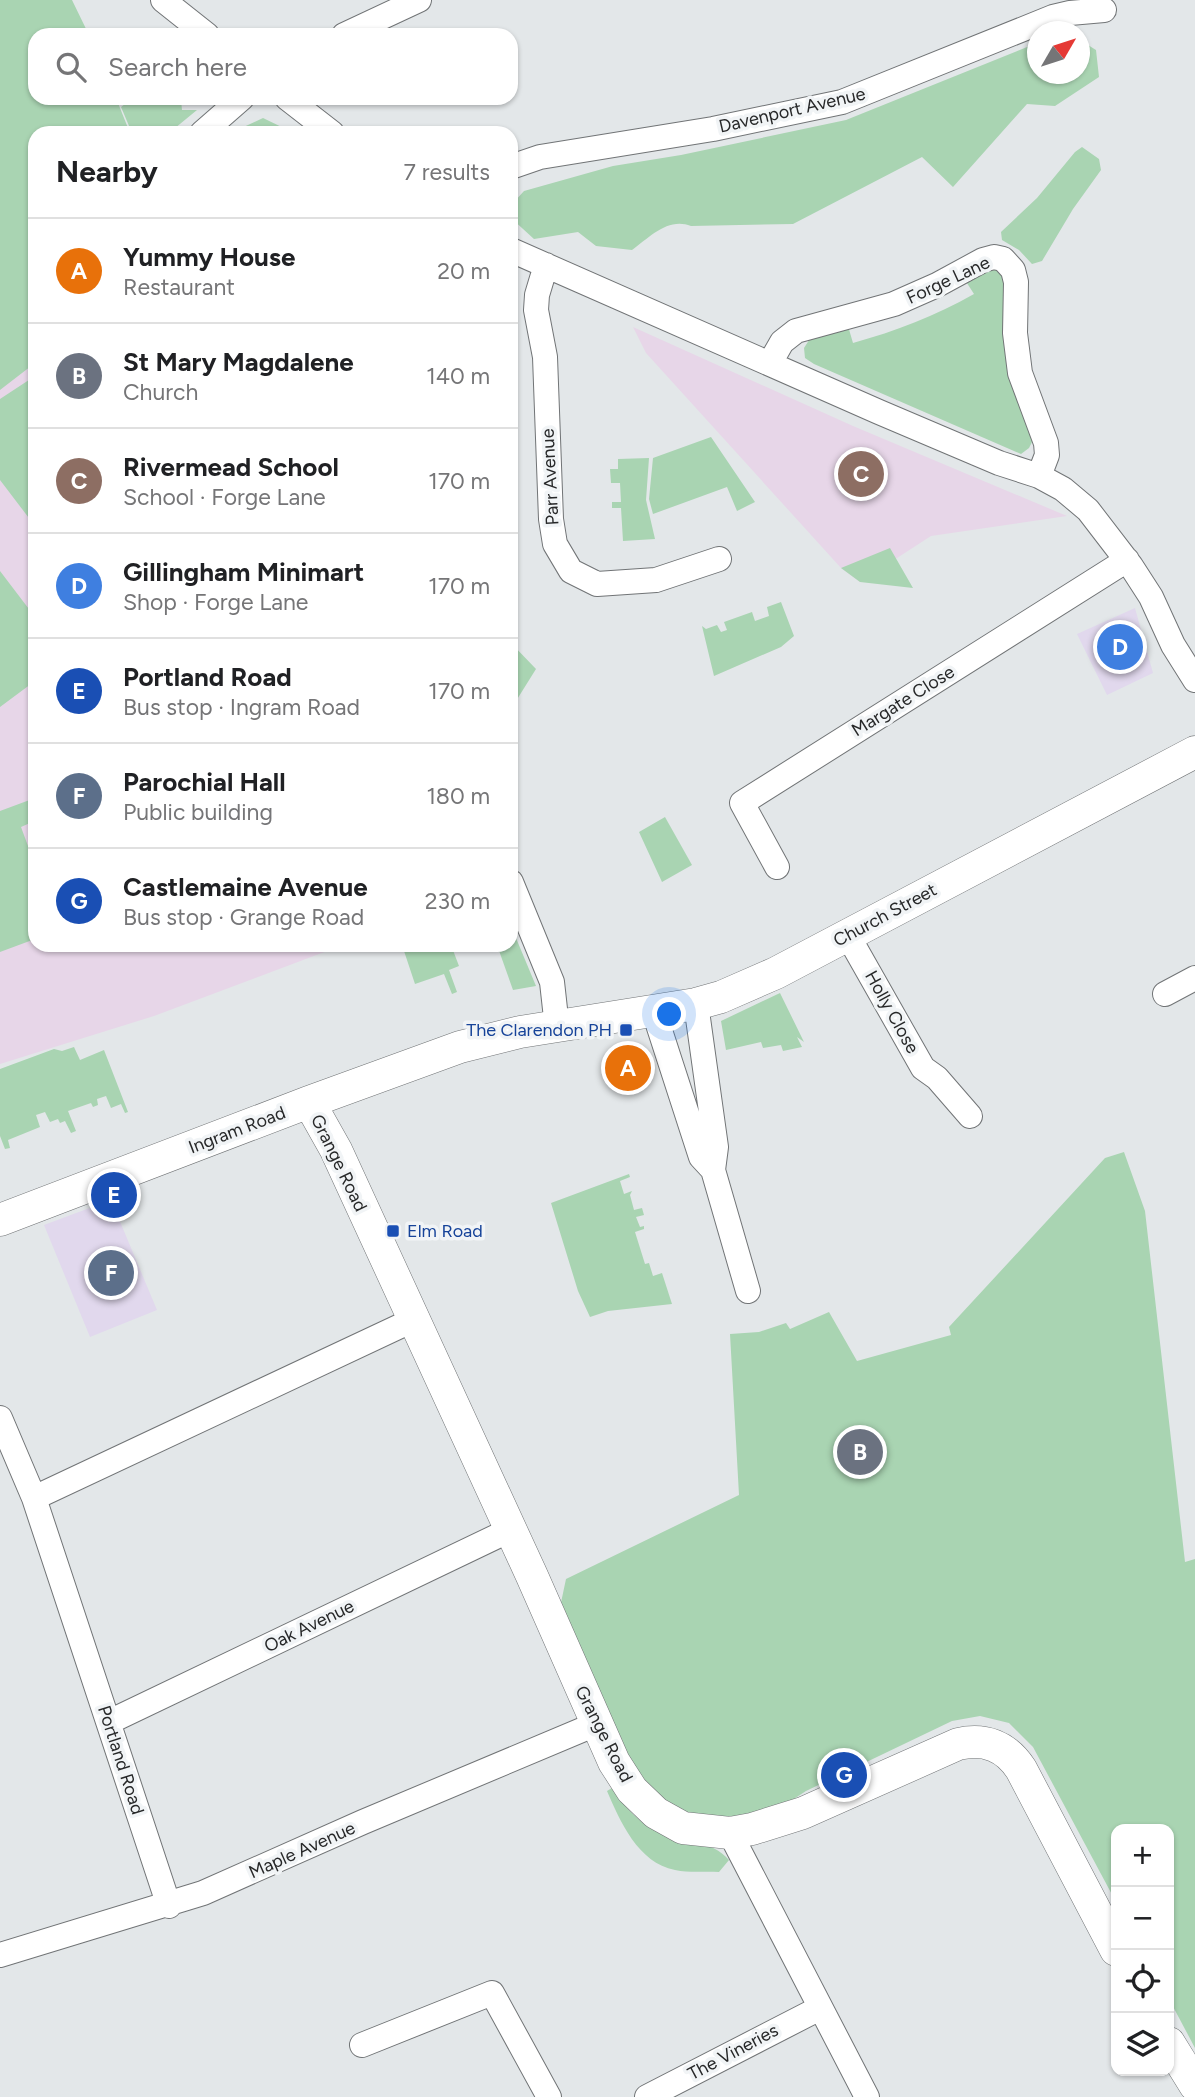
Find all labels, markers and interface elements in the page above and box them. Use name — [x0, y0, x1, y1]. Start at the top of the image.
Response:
north arrow — [1027, 21, 1090, 84]
search box — [28, 28, 518, 105]
icon: search — [52, 48, 90, 86]
text: Search here — [108, 51, 247, 83]
street label: Davenport Avenue — [717, 82, 868, 138]
text: Nearby — [56, 153, 158, 190]
text: 7 results — [404, 158, 490, 186]
text: Yummy House — [123, 241, 295, 273]
street label: Forge Lane — [903, 251, 993, 309]
text: A — [71, 257, 87, 285]
text: 20 m — [437, 257, 490, 285]
text: Restaurant — [123, 273, 235, 301]
text: St Mary Magdalene — [123, 346, 354, 378]
text: B — [72, 362, 86, 390]
text: 140 m — [426, 362, 490, 390]
text: Church — [123, 378, 198, 406]
street label: Parr Avenue — [536, 428, 564, 526]
pin: C — [838, 448, 884, 500]
text: Rivermead School — [123, 451, 339, 483]
text: C — [71, 467, 87, 495]
text: 170 m — [428, 467, 490, 495]
text: School · Forge Lane — [123, 483, 326, 511]
text: Gillingham Minimart — [123, 556, 364, 588]
text: D — [71, 572, 87, 600]
text: 170 m — [428, 572, 490, 600]
text: Shop · Forge Lane — [123, 588, 308, 616]
pin: D — [1097, 621, 1143, 673]
text: Portland Road — [123, 661, 292, 693]
street label: Margate Close — [848, 661, 959, 741]
text: E — [72, 677, 86, 705]
text: 170 m — [428, 677, 490, 705]
text: Bus stop · Ingram Road — [123, 693, 360, 721]
text: Parochial Hall — [123, 766, 286, 798]
text: F — [73, 782, 85, 810]
text: 180 m — [426, 782, 490, 810]
text: Public building — [123, 798, 273, 826]
text: Castlemaine Avenue — [123, 871, 368, 903]
street label: Church Street — [830, 878, 941, 951]
text: G — [70, 887, 88, 915]
text: 230 m — [425, 887, 490, 915]
text: Bus stop · Grange Road — [123, 903, 364, 931]
street label: Holly Close — [860, 967, 924, 1057]
your location — [652, 997, 686, 1031]
place label: The Clarendon PH — [466, 1019, 612, 1041]
marker: The Clarendon PH — [618, 1022, 634, 1038]
pin: A — [605, 1042, 651, 1094]
street label: Ingram Road — [185, 1101, 289, 1159]
street label: Grange Road — [306, 1111, 372, 1215]
pin: E — [91, 1169, 137, 1221]
place label: Elm Road — [407, 1220, 483, 1242]
marker: Elm Road — [385, 1223, 401, 1239]
pin: F — [88, 1247, 134, 1299]
pin: B — [837, 1426, 883, 1478]
street label: Oak Avenue — [260, 1595, 358, 1657]
street label: Grange Road — [570, 1682, 638, 1786]
street label: Portland Road — [93, 1703, 149, 1817]
pin: G — [821, 1749, 867, 1801]
street label: Maple Avenue — [245, 1817, 359, 1883]
map controls — [1111, 1824, 1174, 2076]
button: + — [1111, 1824, 1174, 1887]
button: − — [1111, 1887, 1174, 1950]
button: locate — [1111, 1950, 1174, 2013]
button: layers — [1111, 2013, 1174, 2076]
street label: The Vineries — [684, 2019, 782, 2085]

